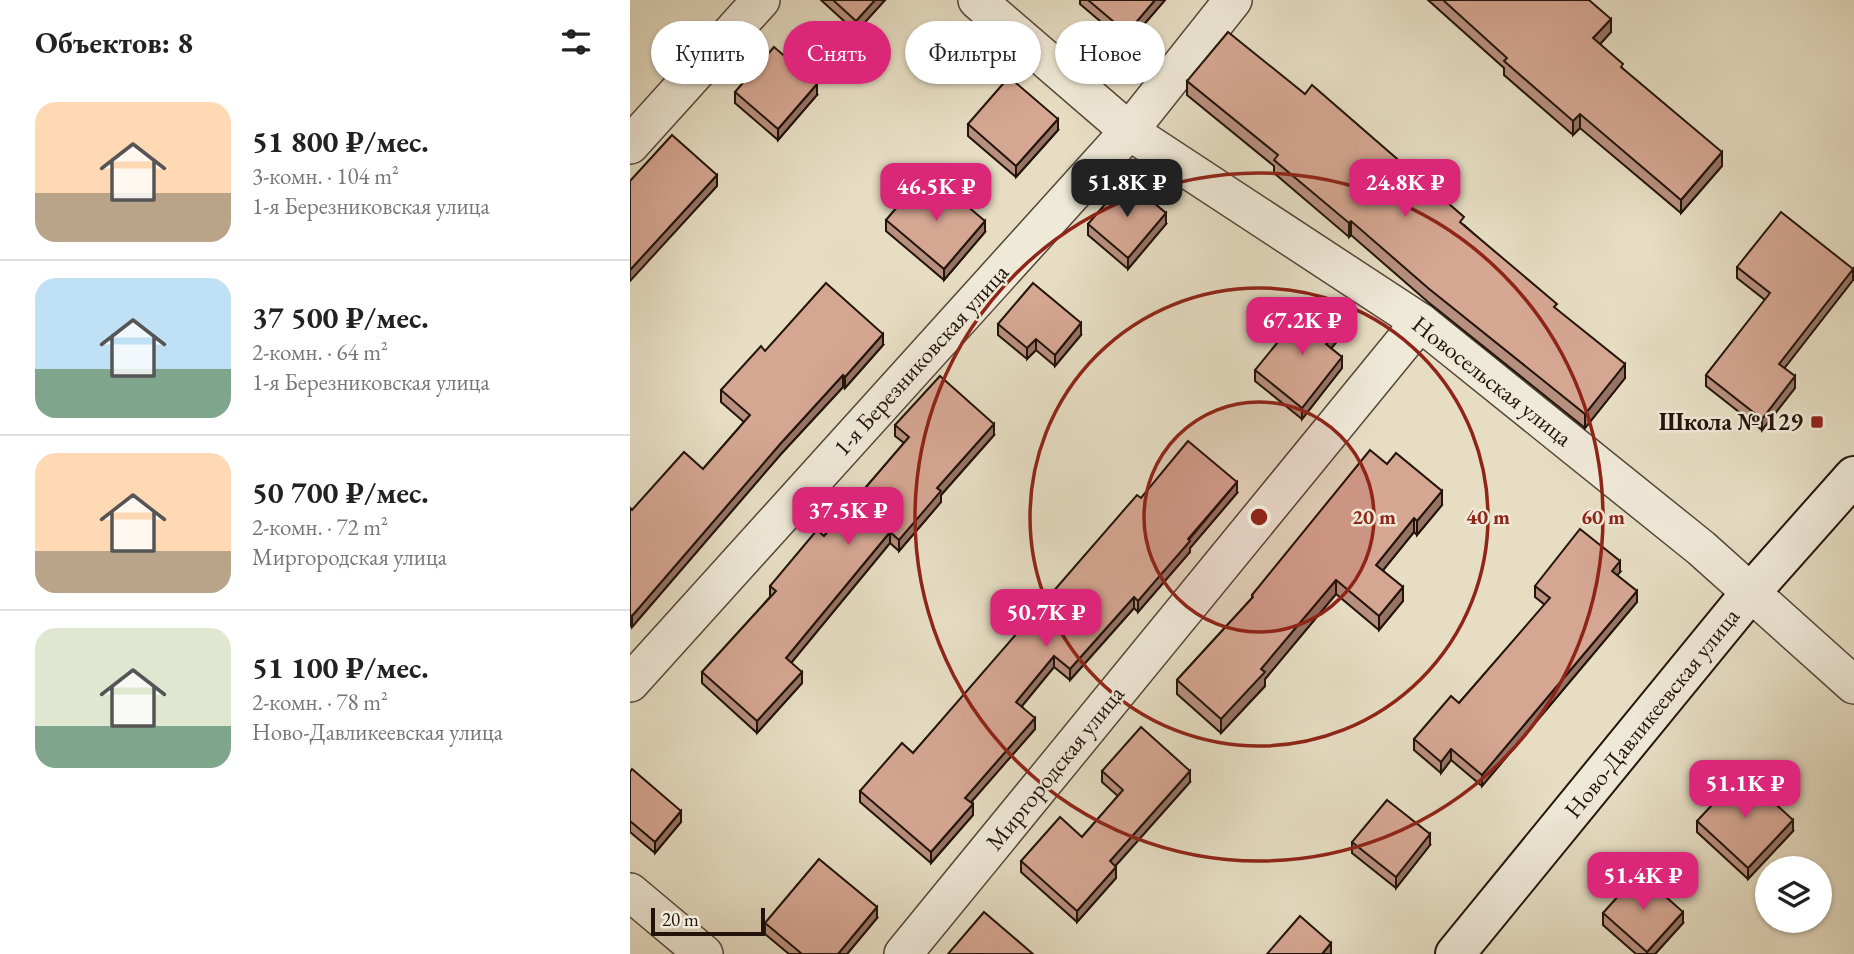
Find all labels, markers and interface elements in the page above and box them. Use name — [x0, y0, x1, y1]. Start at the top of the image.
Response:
chip: Купить — [651, 21, 769, 84]
chip: Снять — [783, 21, 891, 84]
chip: Фильтры — [905, 21, 1041, 84]
chip: Новое — [1055, 21, 1165, 84]
text: Объектов: 8 — [35, 23, 193, 62]
icon: filters — [557, 23, 595, 61]
text: 51 800 ₽/мес. — [252, 122, 429, 161]
icon: home — [91, 130, 175, 214]
pin: 51.8K ₽ — [1062, 160, 1192, 219]
pin: 24.8K ₽ — [1340, 160, 1470, 219]
text: 3-комн. · 104 m² — [252, 161, 399, 191]
pin: 46.5K ₽ — [871, 164, 1001, 223]
text: 51.8K ₽ — [1087, 167, 1167, 197]
text: 24.8K ₽ — [1365, 167, 1445, 197]
text: 46.5K ₽ — [896, 171, 976, 201]
text: 1-я Березниковская улица — [252, 191, 490, 221]
street label: 1-я Березниковская улица — [826, 257, 1015, 462]
text: 37 500 ₽/мес. — [252, 298, 429, 337]
pin: 67.2K ₽ — [1237, 298, 1367, 357]
text: 67.2K ₽ — [1262, 305, 1342, 335]
icon: home — [91, 306, 175, 390]
street label: Новосельская улица — [1406, 308, 1579, 453]
text: 2-комн. · 64 m² — [252, 337, 388, 367]
text: 1-я Березниковская улица — [252, 367, 490, 397]
place label: Школа № 129 — [1659, 406, 1803, 437]
marker: Школа № 129 — [1809, 414, 1825, 430]
text: 50 700 ₽/мес. — [252, 473, 429, 512]
icon: home — [91, 481, 175, 565]
pin: 37.5K ₽ — [783, 488, 913, 547]
text: 37.5K ₽ — [808, 495, 888, 525]
text: 20 m — [1352, 503, 1396, 530]
text: 40 m — [1466, 503, 1510, 530]
text: 60 m — [1581, 503, 1625, 530]
centre of rings — [1247, 505, 1271, 529]
text: 2-комн. · 72 m² — [252, 512, 388, 542]
text: Миргородская улица — [252, 542, 447, 572]
pin: 50.7K ₽ — [981, 590, 1111, 649]
text: 50.7K ₽ — [1006, 597, 1086, 627]
street label: Ново-Давликеевская улица — [1557, 601, 1746, 824]
text: 51 100 ₽/мес. — [252, 648, 429, 687]
icon: home — [91, 656, 175, 740]
street label: Миргородская улица — [979, 679, 1131, 856]
text: 2-комн. · 78 m² — [252, 687, 388, 717]
text: Ново-Давликеевская улица — [252, 717, 503, 747]
pin: 51.1K ₽ — [1680, 760, 1810, 820]
text: 51.1K ₽ — [1705, 768, 1785, 798]
pin: 51.4K ₽ — [1578, 852, 1708, 912]
map controls — [1755, 856, 1832, 933]
button: layers — [1755, 856, 1832, 933]
text: 51.4K ₽ — [1603, 860, 1683, 890]
scale bar — [651, 905, 765, 937]
text: 20 m — [662, 907, 699, 932]

